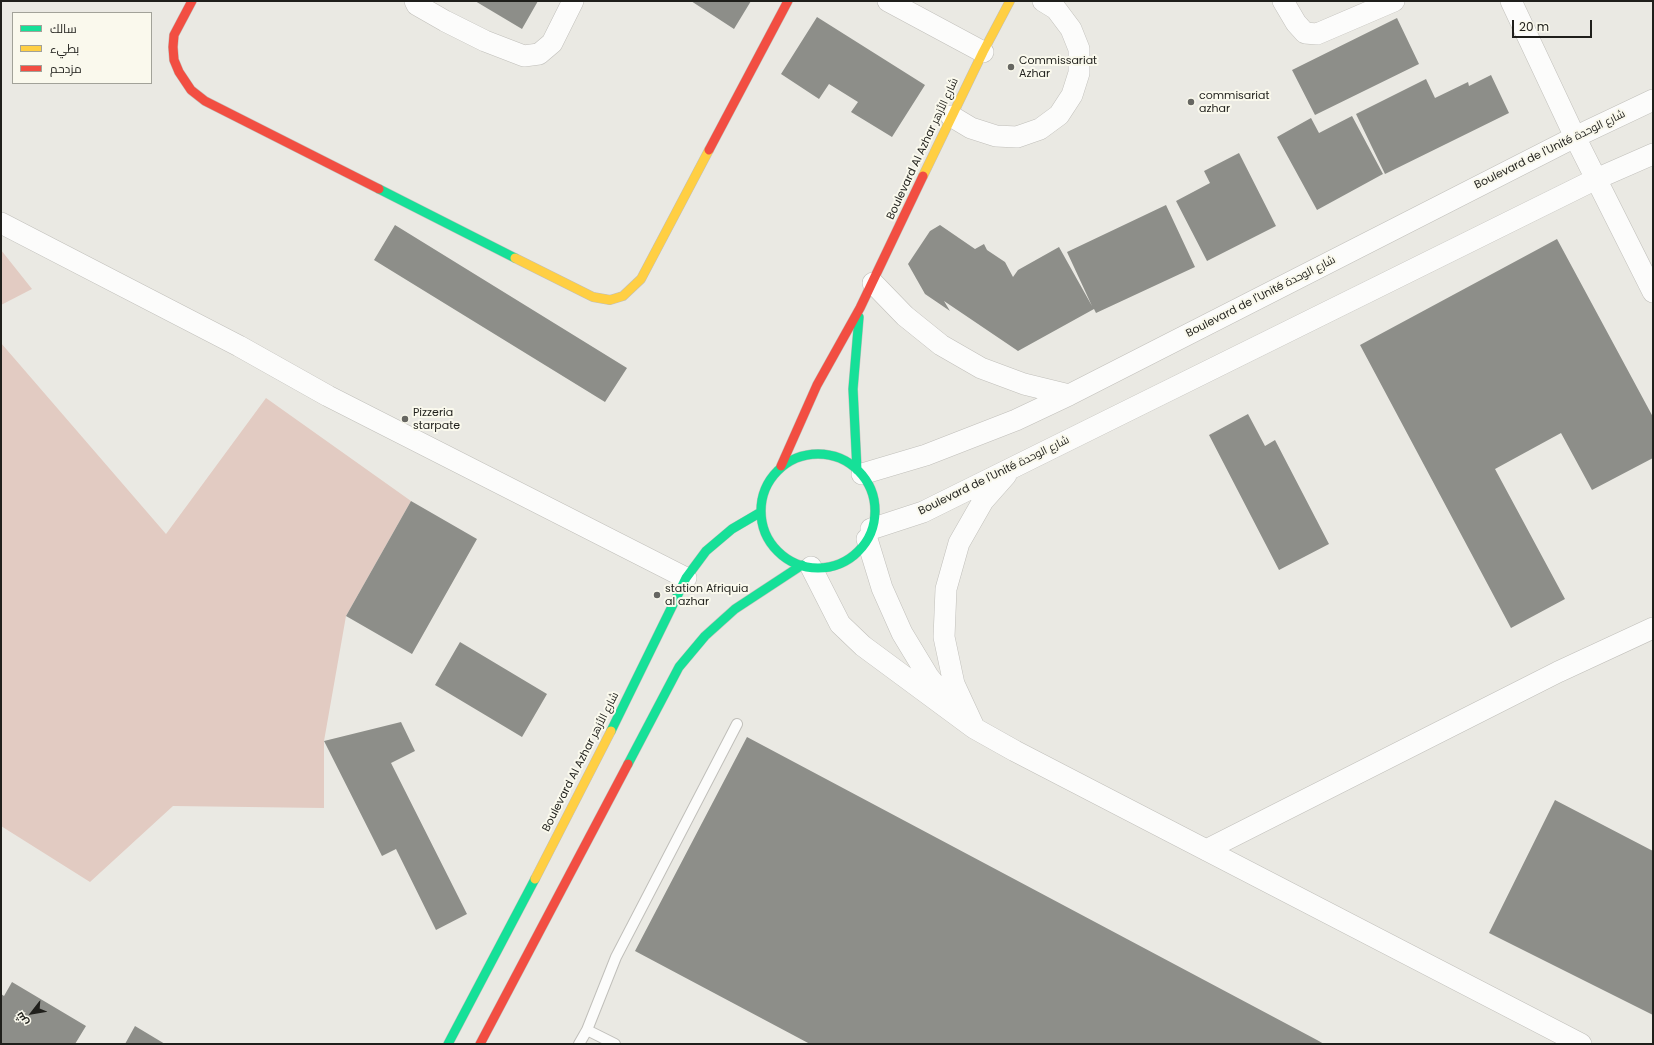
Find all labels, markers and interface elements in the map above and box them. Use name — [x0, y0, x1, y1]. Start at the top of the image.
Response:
legend — [12, 12, 152, 84]
scale bar — [1514, 12, 1594, 38]
text: 20 m — [1519, 18, 1549, 35]
text: سالك — [50, 20, 77, 37]
text: بطيء — [50, 40, 79, 57]
place label: Commissariat Azhar — [1019, 54, 1097, 80]
text: مزدحم — [50, 60, 82, 77]
marker: Commissariat Azhar — [1006, 62, 1016, 72]
street label: Boulevard Al Azhar شارع الأزهر — [884, 76, 962, 222]
place label: commisariat azhar — [1199, 89, 1270, 115]
marker: commisariat azhar — [1186, 97, 1196, 107]
street label: Boulevard de l'Unité شارع الوحدة — [1473, 108, 1627, 192]
street label: Boulevard de l'Unité شارع الوحدة — [1184, 253, 1338, 341]
place label: Pizzeria starpate — [413, 406, 460, 432]
marker: Pizzeria starpate — [400, 414, 410, 424]
street label: Boulevard de l'Unité شارع الوحدة — [917, 434, 1071, 518]
place label: station Afriquia al azhar — [665, 582, 748, 608]
marker: station Afriquia al azhar — [652, 590, 662, 600]
street label: Boulevard Al Azhar شارع الأزهر — [540, 690, 622, 834]
north arrow — [12, 993, 52, 1033]
text: ش — [11, 1009, 32, 1029]

